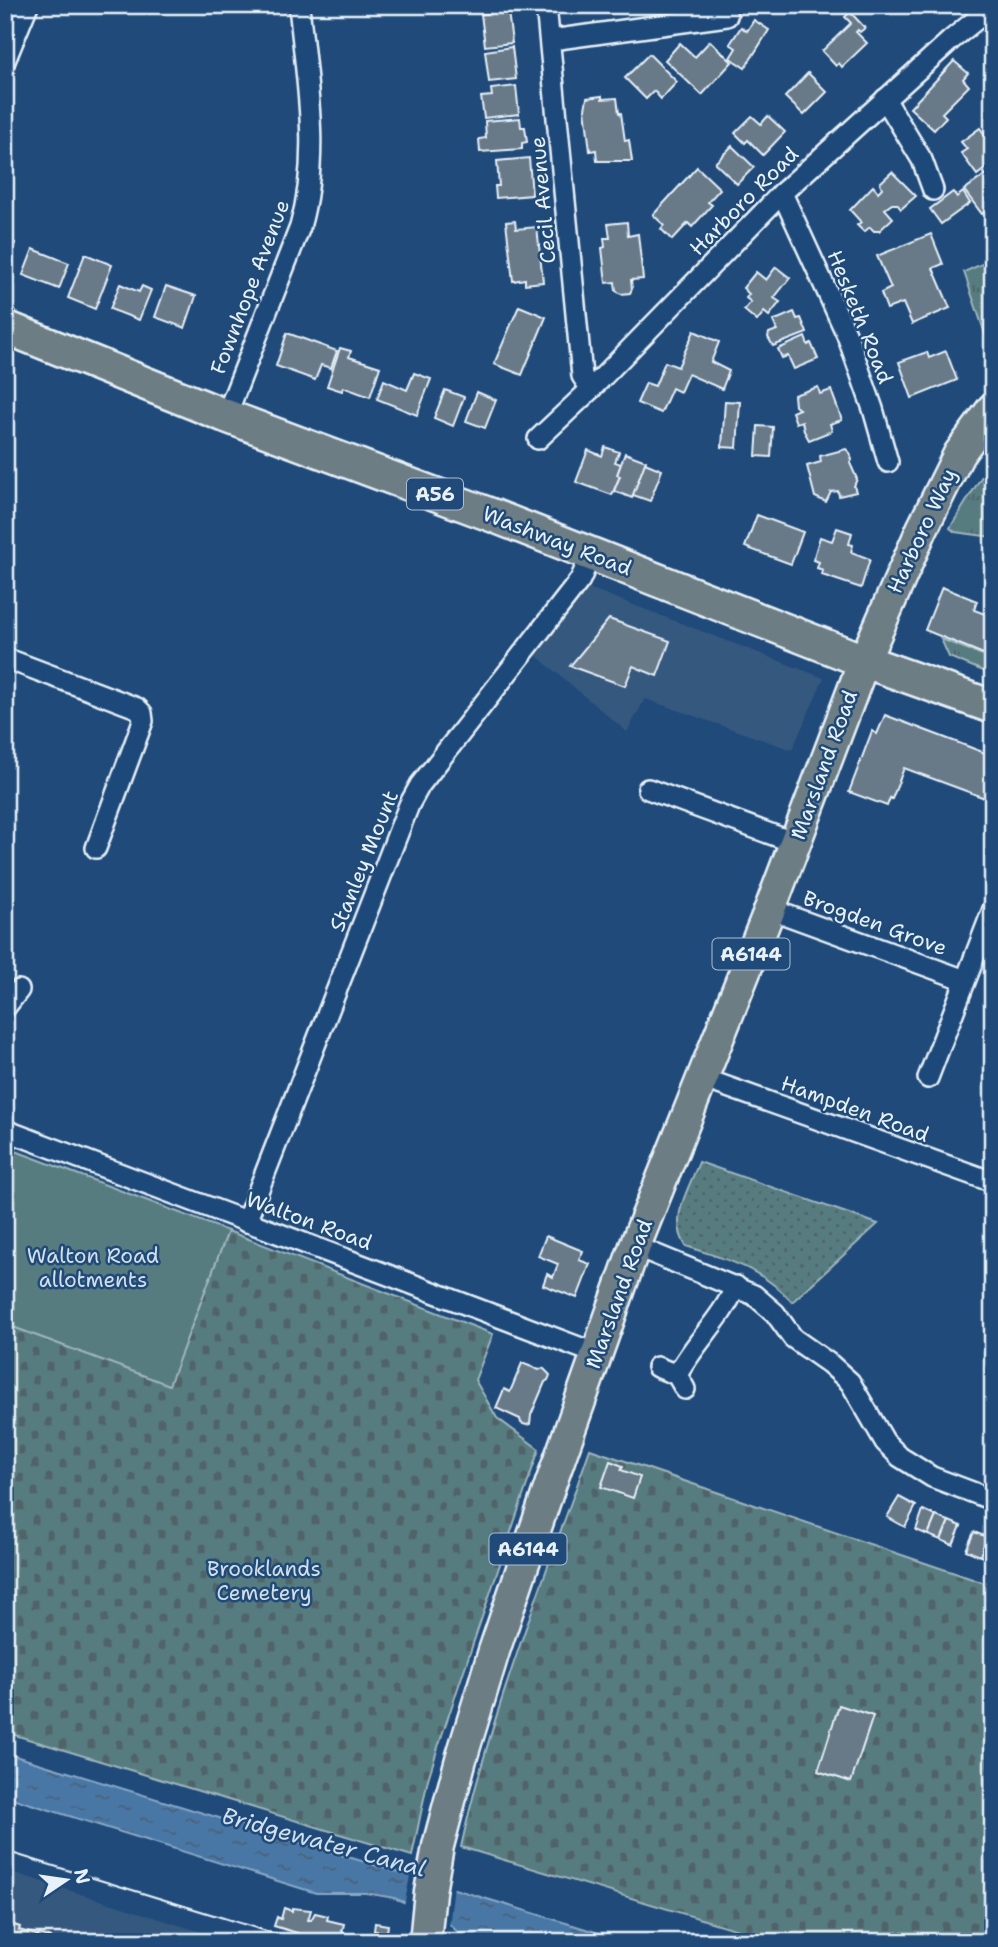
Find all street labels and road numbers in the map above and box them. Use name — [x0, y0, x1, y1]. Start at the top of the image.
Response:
street label: Cecil Avenue — [523, 135, 563, 265]
street label: Harboro Road — [683, 140, 805, 262]
street label: Fownhope Avenue — [204, 196, 296, 378]
street label: Hesketh Road — [820, 246, 900, 388]
street label: Harboro Way — [881, 464, 963, 598]
road number: A56 — [407, 478, 463, 509]
street label: Washway Road — [478, 500, 636, 582]
street label: Marsland Road — [784, 686, 864, 844]
street label: Stanley Mount — [323, 786, 405, 936]
street label: Brogden Grove — [799, 884, 951, 962]
road number: A6144 — [712, 938, 790, 970]
street label: Hampden Road — [777, 1069, 933, 1149]
street label: Walton Road — [242, 1185, 376, 1257]
street label: Marsland Road — [579, 1215, 659, 1373]
road number: A6144 — [490, 1534, 566, 1564]

